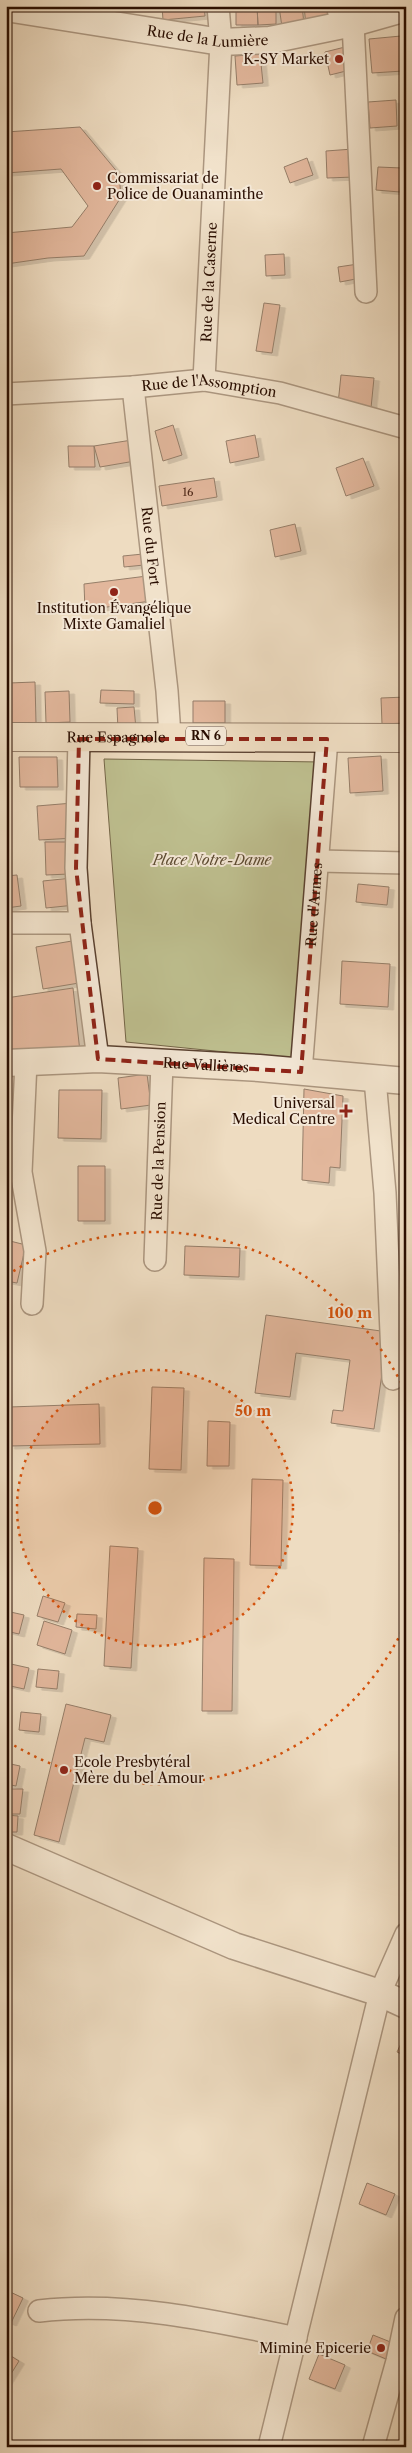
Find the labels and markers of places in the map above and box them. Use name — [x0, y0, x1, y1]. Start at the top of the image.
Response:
place label: K-SY Market — [243, 50, 329, 68]
marker: K-SY Market — [333, 53, 345, 65]
place label: Commissariat de Police de Ouanaminthe — [107, 169, 263, 203]
marker: Commissariat de Police de Ouanaminthe — [91, 180, 103, 192]
marker: Institution Évangélique Mixte Gamaliel — [108, 586, 120, 598]
place label: Institution Évangélique Mixte Gamaliel — [37, 599, 191, 633]
place label: Universal Medical Centre — [232, 1094, 335, 1128]
marker: Universal Medical Centre — [339, 1104, 353, 1118]
centre of rings — [146, 1499, 164, 1517]
place label: Ecole Presbytéral Mère du bel Amour — [74, 1753, 204, 1787]
marker: Ecole Presbytéral Mère du bel Amour — [58, 1764, 70, 1776]
place label: Mimine Epicerie — [259, 2339, 371, 2357]
marker: Mimine Epicerie — [375, 2342, 387, 2354]

